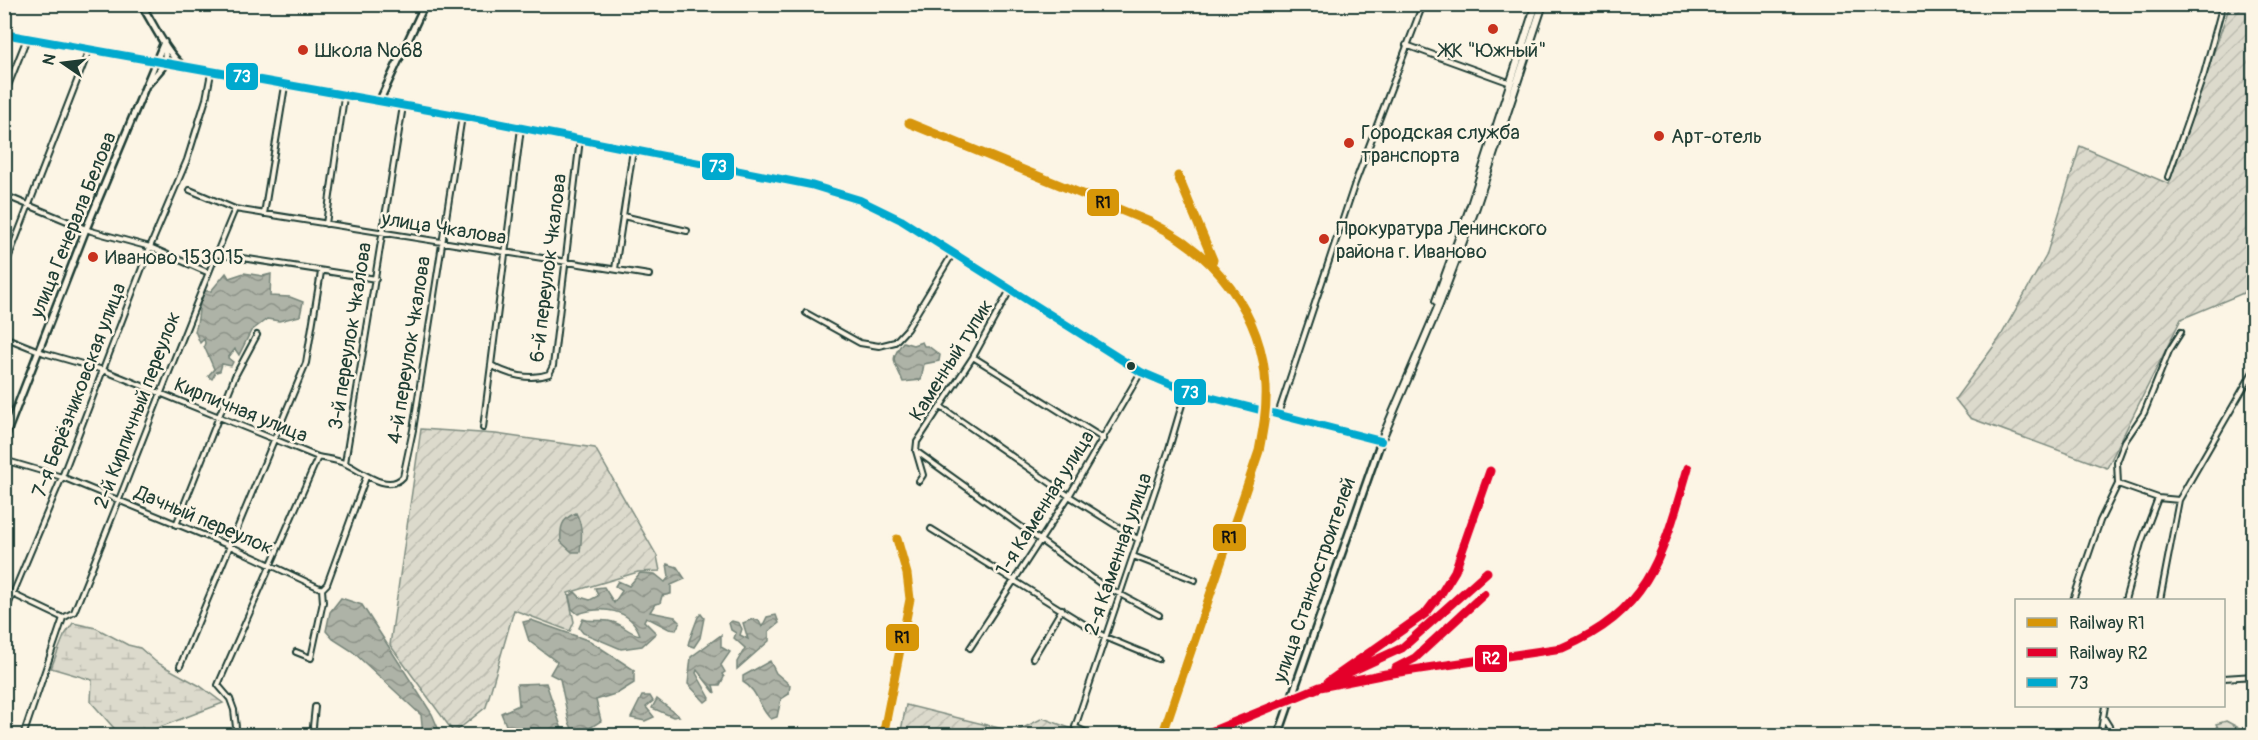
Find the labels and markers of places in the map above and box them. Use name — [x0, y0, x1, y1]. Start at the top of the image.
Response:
marker: ЖК "Южный" — [1486, 22, 1500, 36]
place label: Школа №68 — [315, 38, 423, 63]
place label: ЖК "Южный" — [1437, 38, 1546, 63]
marker: Школа №68 — [296, 43, 310, 57]
place label: Городская служба транспорта — [1361, 120, 1520, 168]
place label: Арт-отель — [1671, 124, 1762, 149]
marker: Арт-отель — [1652, 129, 1666, 143]
marker: Городская служба транспорта — [1342, 136, 1356, 150]
place label: Прокуратура Ленинского района г. Иваново — [1336, 216, 1547, 264]
marker: Прокуратура Ленинского района г. Иваново — [1317, 232, 1331, 246]
place label: Иваново 153015 — [105, 245, 244, 270]
marker: Иваново 153015 — [86, 250, 100, 264]
unlabelled marker — [1125, 360, 1137, 372]

